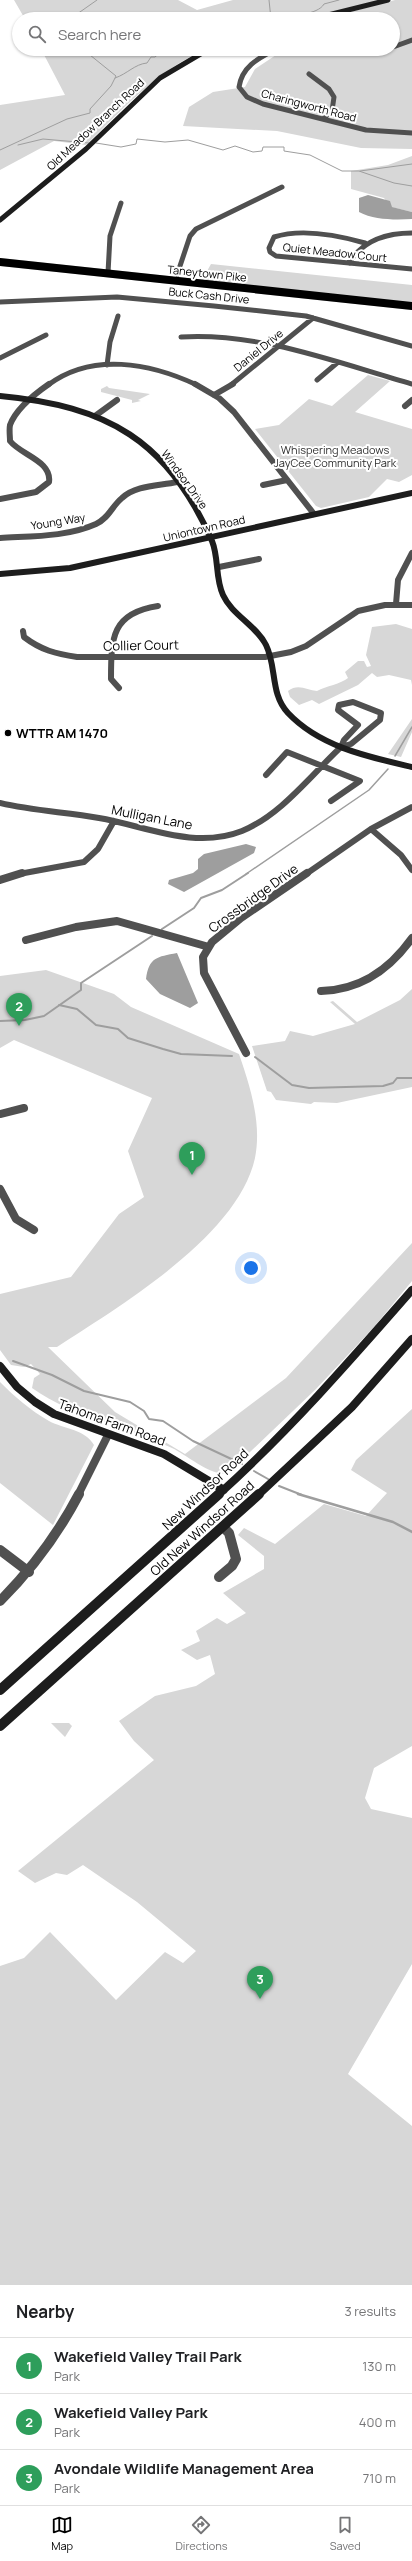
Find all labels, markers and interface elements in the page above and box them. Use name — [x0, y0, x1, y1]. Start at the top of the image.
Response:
search box — [12, 12, 400, 56]
icon: search — [26, 23, 48, 45]
text: Search here — [58, 24, 141, 45]
street label: Old Meadow Branch Road — [43, 75, 147, 173]
street label: Charingworth Road — [260, 85, 358, 125]
street label: Quiet Meadow Court — [282, 239, 388, 265]
street label: Taneytown Pike — [167, 261, 248, 285]
street label: Buck Cash Drive — [168, 283, 251, 307]
street label: Daniel Drive — [230, 325, 286, 375]
park label: Whispering Meadows JayCee Community Park — [274, 442, 397, 470]
street label: Windsor Drive — [158, 446, 212, 512]
street label: Young Way — [30, 509, 86, 533]
street label: Uniontown Road — [162, 511, 246, 545]
street label: Collier Court — [103, 635, 179, 655]
place label: WTTR AM 1470 — [16, 724, 108, 742]
marker: WTTR AM 1470 — [3, 728, 13, 738]
street label: Mulligan Lane — [110, 800, 194, 834]
street label: Crossbridge Drive — [205, 859, 302, 937]
pin: 2 — [6, 993, 32, 1026]
pin: 1 — [179, 1142, 205, 1175]
your location — [241, 1258, 261, 1278]
street label: Tahoma Farm Road — [56, 1394, 168, 1450]
street label: New Windsor Road — [158, 1444, 252, 1534]
street label: Old New Windsor Road — [146, 1476, 258, 1580]
pin: 3 — [247, 1966, 273, 1999]
text: Nearby — [16, 2300, 74, 2323]
text: 3 results — [344, 2302, 396, 2320]
text: Wakefield Valley Trail Park — [54, 2346, 242, 2367]
text: 1 — [26, 2357, 32, 2375]
text: 130 m — [362, 2357, 396, 2375]
text: Park — [54, 2367, 80, 2385]
text: Wakefield Valley Park — [54, 2402, 207, 2423]
text: 2 — [25, 2413, 33, 2431]
text: 400 m — [359, 2413, 396, 2431]
text: Park — [54, 2423, 80, 2441]
text: Avondale Wildlife Management Area — [54, 2458, 314, 2479]
text: 3 — [25, 2469, 33, 2487]
text: 710 m — [363, 2469, 396, 2487]
text: Park — [54, 2479, 80, 2497]
tab: Map — [51, 2514, 73, 2553]
tab: Directions — [175, 2514, 228, 2553]
tab: Saved — [330, 2514, 361, 2553]

